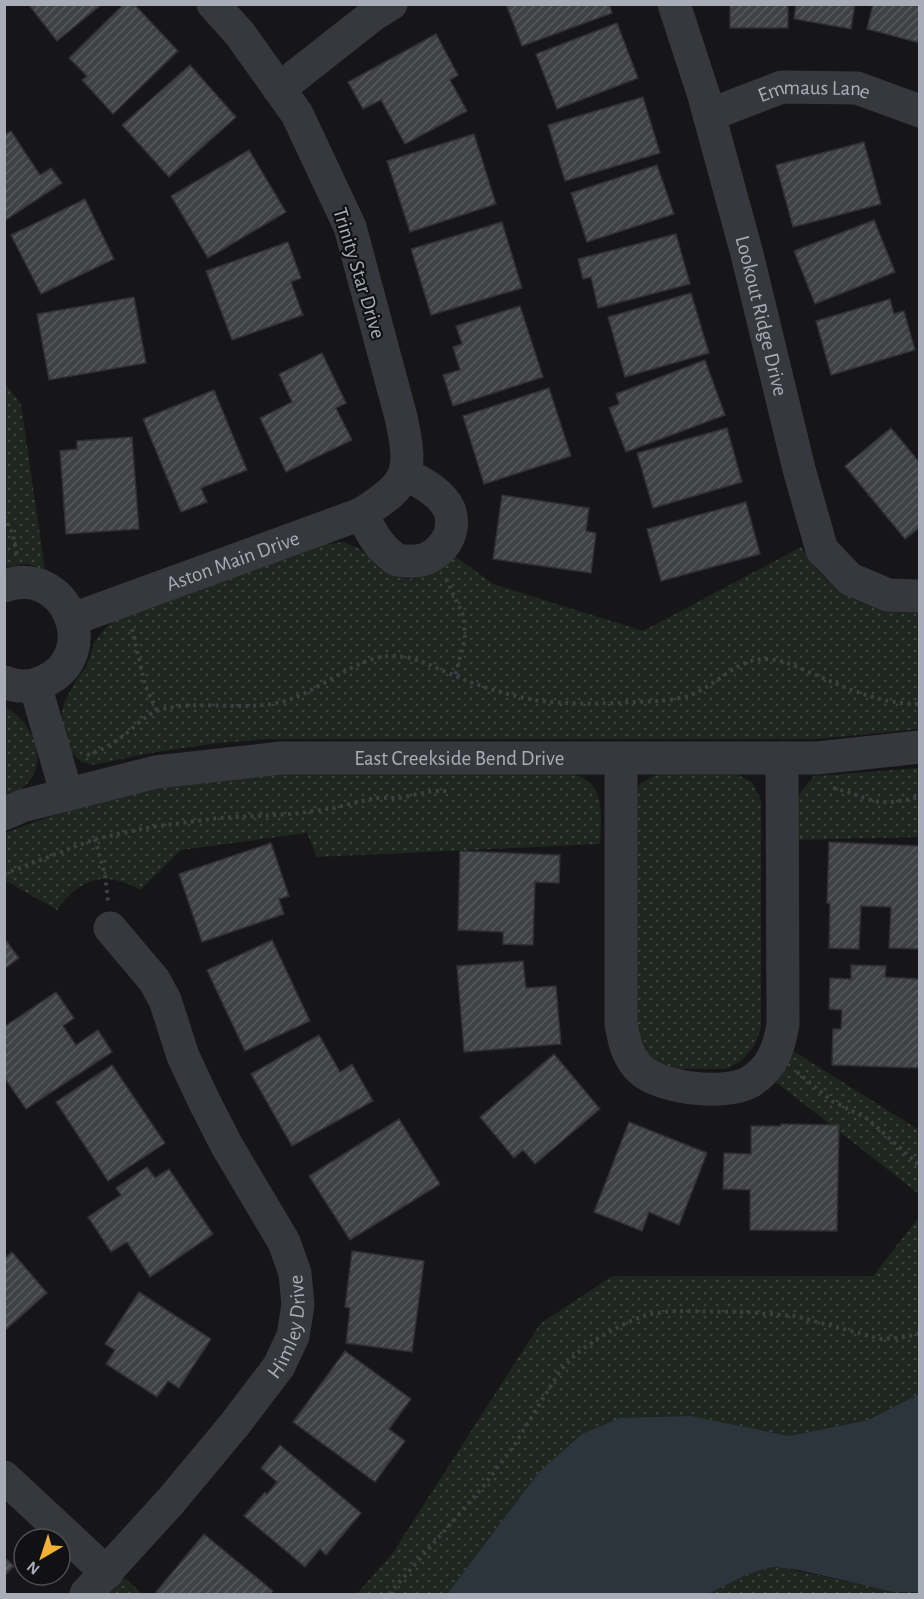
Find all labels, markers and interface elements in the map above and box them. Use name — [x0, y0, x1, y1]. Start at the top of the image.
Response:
street label: Emmaus Lane — [755, 77, 873, 106]
street label: Trinity Star Drive — [329, 205, 389, 341]
street label: Lookout Ridge Drive — [732, 233, 791, 398]
street label: Aston Main Drive — [163, 527, 302, 595]
street label: East Creekside Bend Drive — [354, 748, 564, 769]
street label: Himley Drive — [263, 1274, 308, 1382]
north arrow — [12, 1527, 72, 1587]
text: N — [24, 1558, 43, 1578]

